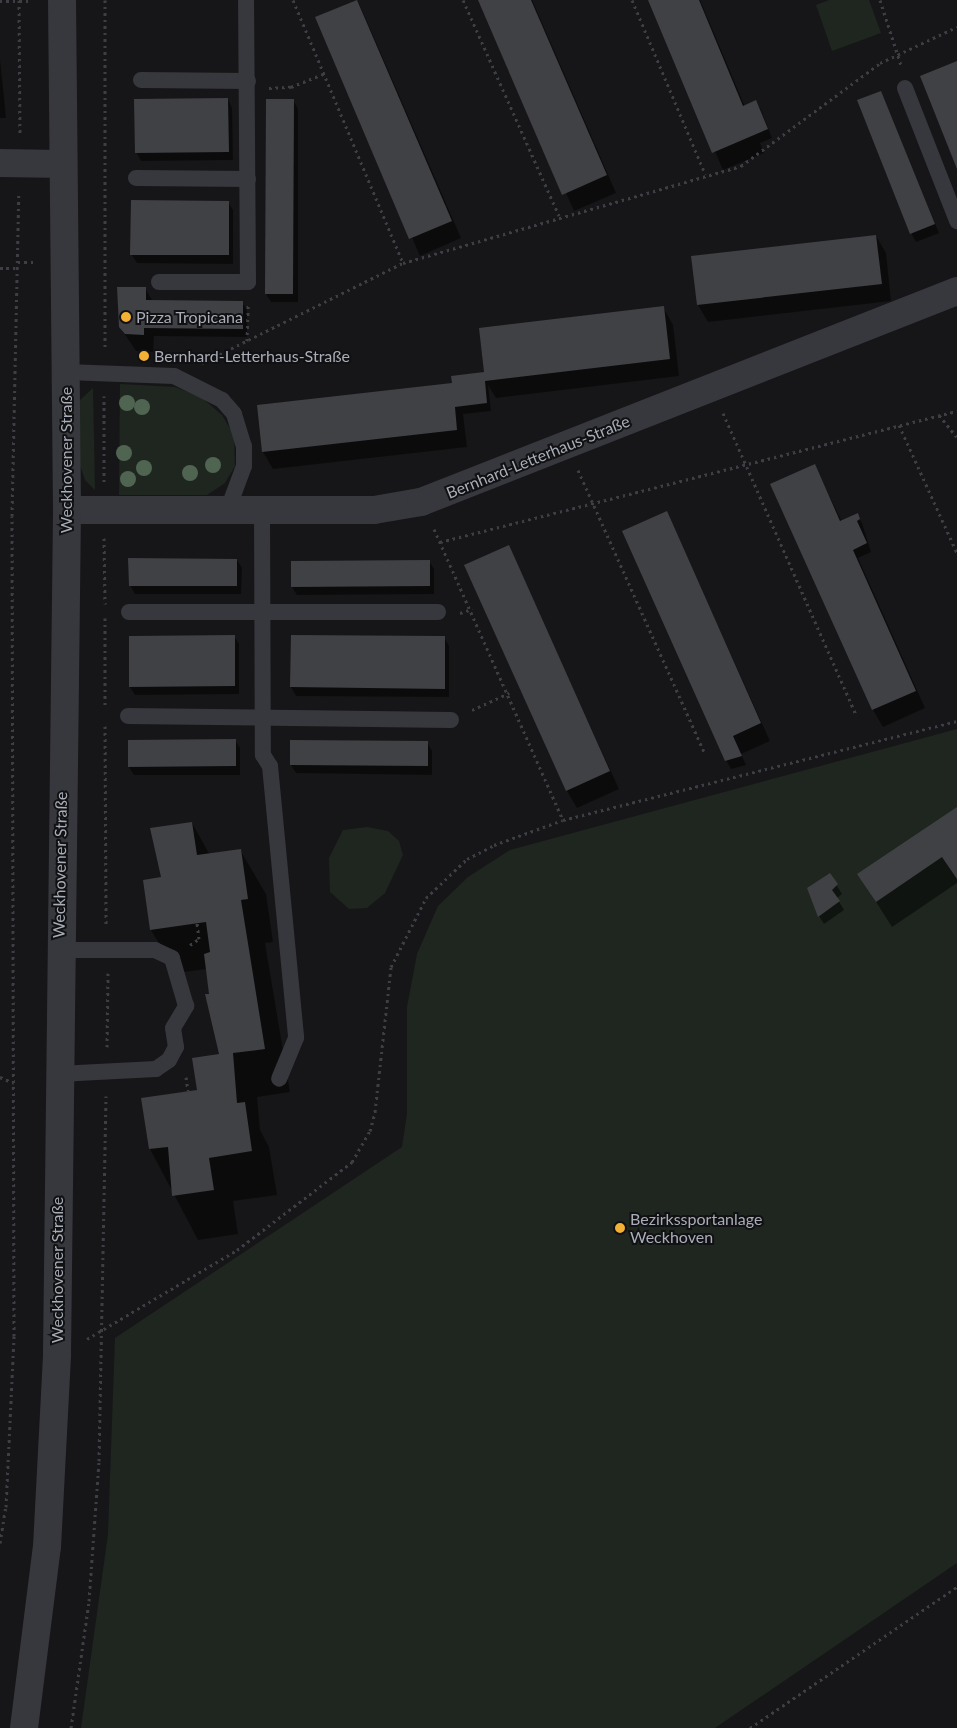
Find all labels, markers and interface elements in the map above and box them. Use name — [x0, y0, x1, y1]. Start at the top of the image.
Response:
place label: Pizza Tropicana — [136, 307, 243, 327]
marker: Pizza Tropicana — [120, 311, 132, 323]
place label: Bernhard-Letterhaus-Straße — [154, 346, 350, 366]
marker: Bernhard-Letterhaus-Straße — [138, 350, 150, 362]
street label: Weckhovener Straße — [56, 387, 76, 533]
street label: Bernhard-Letterhaus-Straße — [444, 411, 632, 503]
street label: Weckhovener Straße — [49, 791, 71, 939]
street label: Weckhovener Straße — [47, 1197, 67, 1343]
place label: Bezirkssportanlage Weckhoven — [630, 1209, 762, 1247]
marker: Bezirkssportanlage Weckhoven — [614, 1222, 626, 1234]

